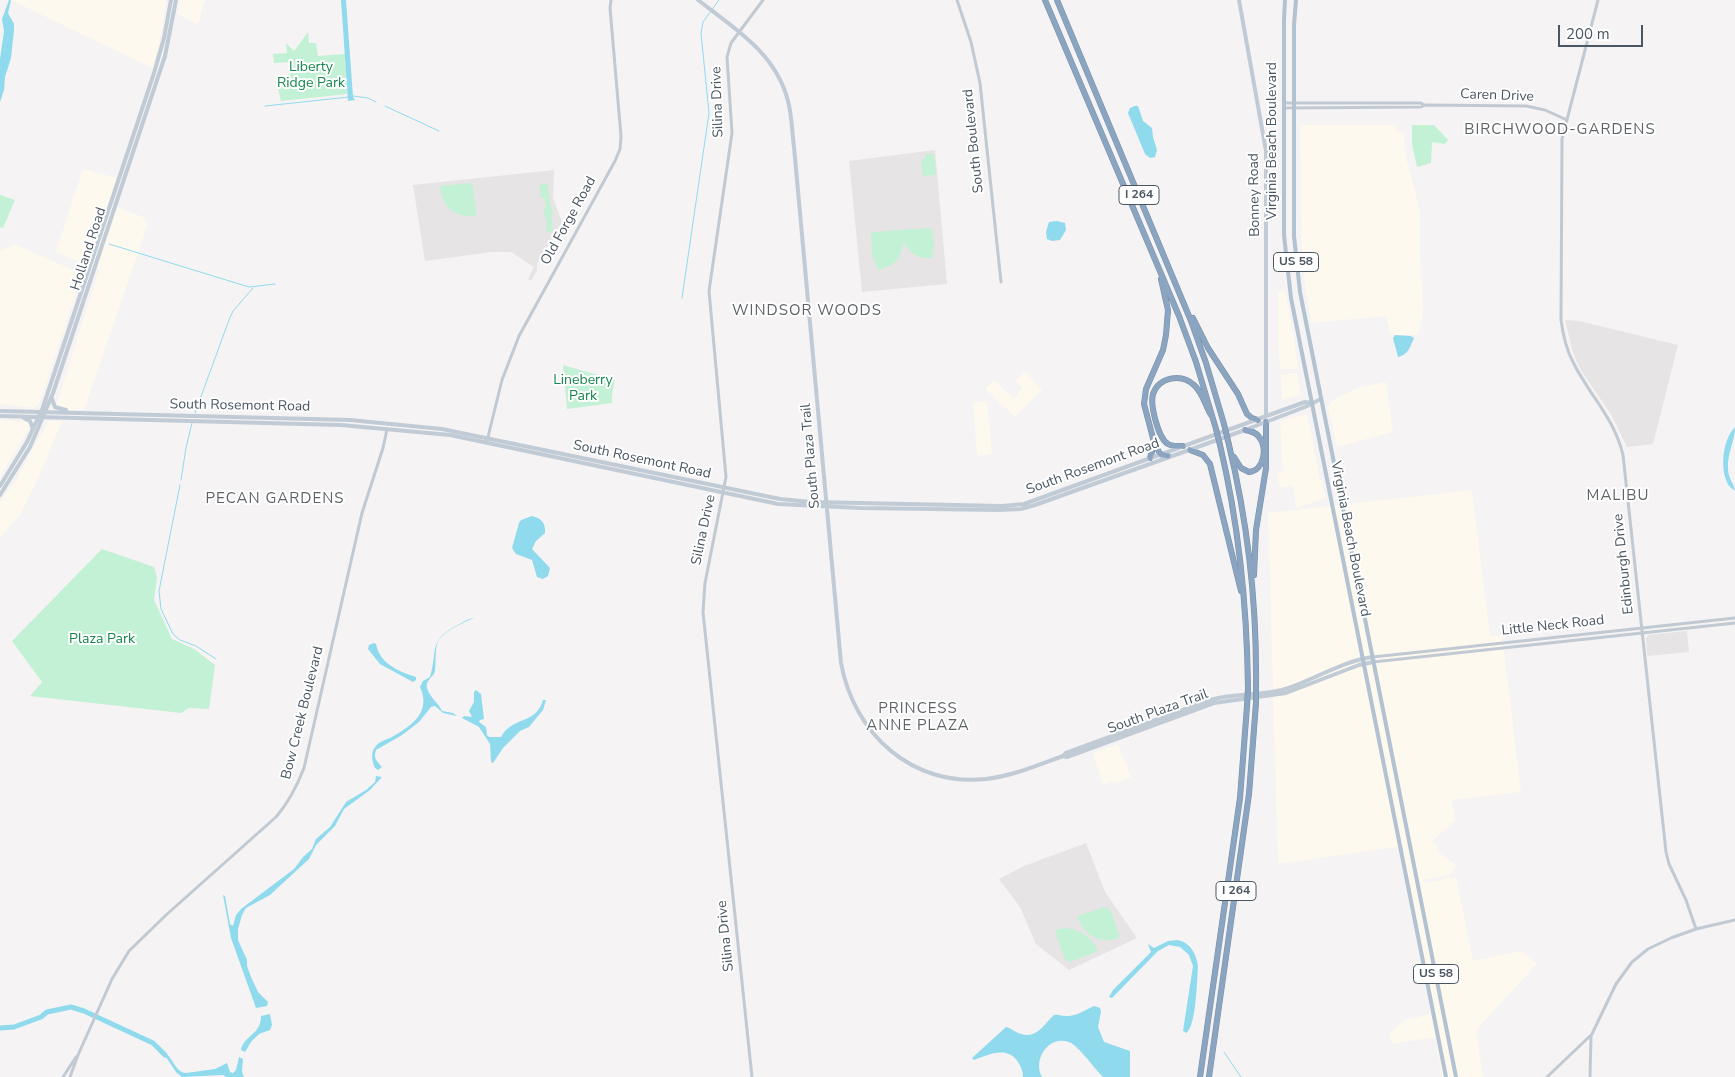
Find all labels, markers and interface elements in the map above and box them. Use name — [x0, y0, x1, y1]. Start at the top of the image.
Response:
scale bar — [1560, 15, 1645, 47]
text: 200 m — [1566, 24, 1610, 44]
park label: Liberty Ridge Park — [277, 60, 345, 92]
street label: Virginia Beach Boulevard — [1265, 62, 1281, 220]
street label: Silina Drive — [708, 66, 728, 138]
street label: Caren Drive — [1460, 86, 1534, 106]
street label: South Boulevard — [960, 88, 988, 194]
district label: BIRCHWOOD-GARDENS — [1462, 121, 1658, 139]
street label: Bonney Road — [1246, 153, 1264, 237]
street label: Old Forge Road — [538, 174, 600, 268]
road number: I 264 — [1119, 186, 1159, 204]
street label: Holland Road — [68, 205, 110, 293]
road number: US 58 — [1274, 252, 1318, 272]
district label: WINDSOR WOODS — [730, 302, 884, 320]
park label: Lineberry Park — [553, 373, 613, 406]
street label: South Rosemont Road — [170, 396, 310, 416]
street label: South Plaza Trail — [798, 403, 824, 509]
street label: South Rosemont Road — [1024, 435, 1162, 499]
street label: South Rosemont Road — [571, 437, 713, 483]
street label: Virginia Beach Boulevard — [1327, 460, 1373, 618]
district label: MALIBU — [1586, 487, 1650, 505]
district label: PECAN GARDENS — [204, 490, 346, 508]
street label: Silina Drive — [688, 493, 720, 567]
street label: Edinburgh Drive — [1610, 513, 1638, 615]
street label: Little Neck Road — [1501, 612, 1605, 640]
park label: Plaza Park — [69, 632, 135, 648]
street label: Bow Creek Boulevard — [278, 645, 328, 781]
street label: South Plaza Trail — [1105, 686, 1211, 738]
district label: PRINCESS ANNE PLAZA — [865, 700, 971, 735]
road number: I 264 — [1216, 881, 1256, 900]
street label: Silina Drive — [714, 900, 738, 972]
road number: US 58 — [1414, 964, 1458, 984]

